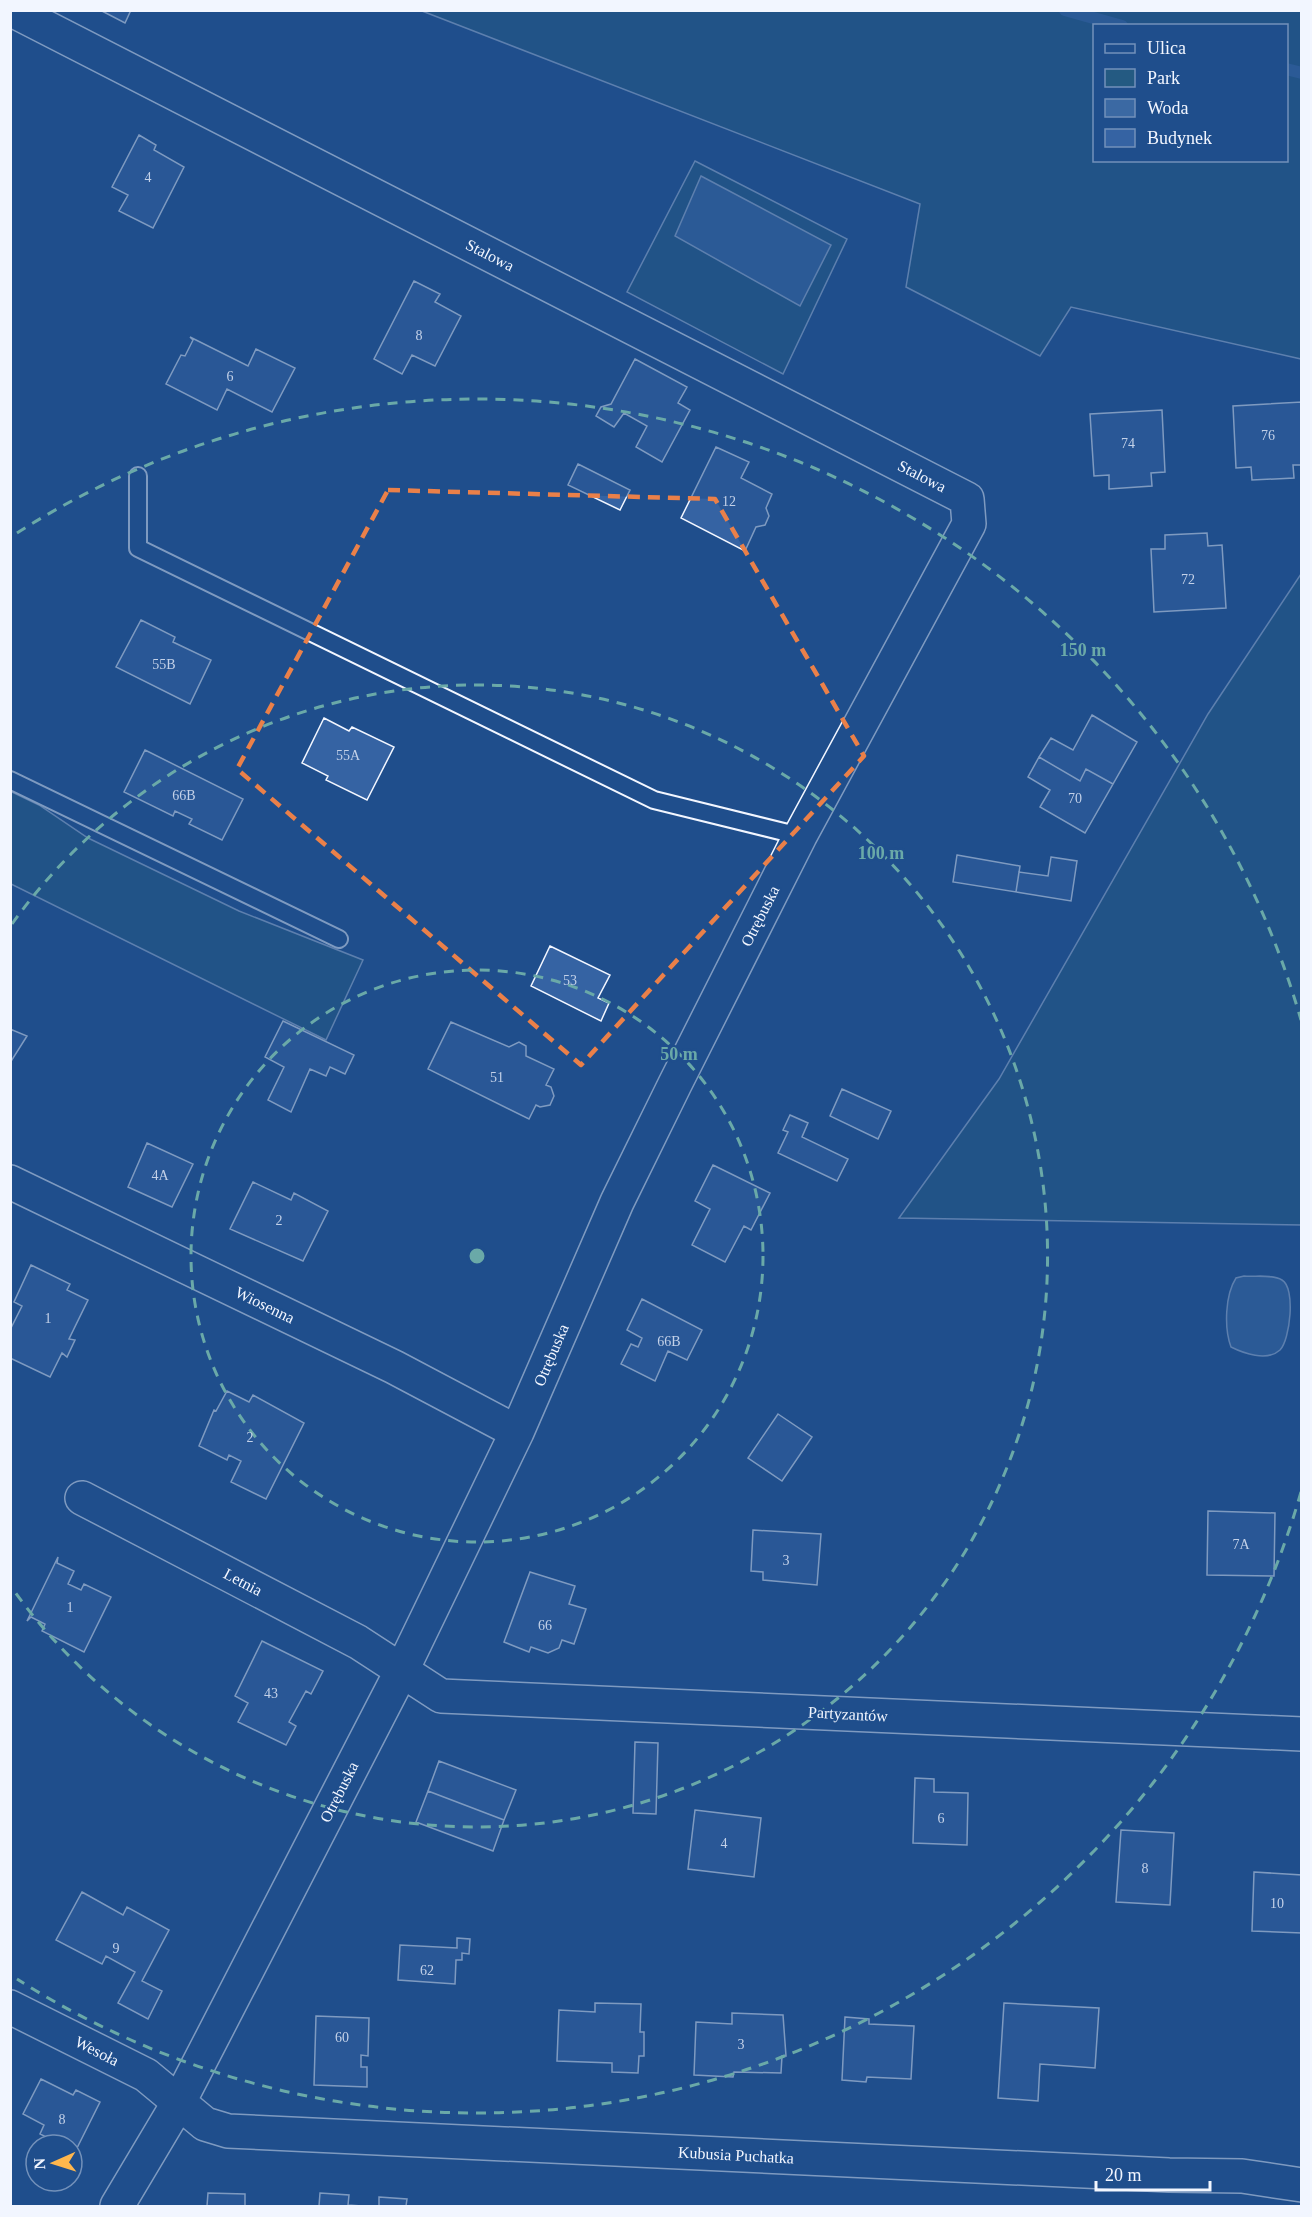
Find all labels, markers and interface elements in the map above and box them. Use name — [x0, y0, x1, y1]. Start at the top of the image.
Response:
legend — [1093, 24, 1288, 162]
text: Ulica — [1147, 38, 1186, 58]
text: Park — [1147, 68, 1180, 88]
text: Woda — [1147, 98, 1189, 118]
text: Budynek — [1147, 128, 1212, 148]
house number: 4 — [145, 170, 152, 185]
street label: Stalowa — [463, 236, 517, 274]
house number: 8 — [416, 328, 423, 343]
house number: 6 — [227, 369, 234, 384]
house number: 76 — [1261, 428, 1275, 443]
house number: 74 — [1121, 436, 1135, 451]
street label: Stalowa — [895, 457, 949, 495]
house number: 12 — [722, 494, 736, 509]
house number: 72 — [1181, 572, 1195, 587]
text: 150 m — [1060, 640, 1106, 660]
house number: 55B — [152, 657, 176, 672]
house number: 55A — [336, 748, 361, 763]
house number: 66B — [172, 788, 196, 803]
house number: 70 — [1068, 791, 1082, 806]
text: 100 m — [858, 843, 904, 863]
street label: Otrębuska — [737, 883, 783, 950]
house number: 53 — [563, 973, 577, 988]
text: 50 m — [660, 1044, 698, 1064]
house number: 51 — [490, 1070, 504, 1085]
house number: 4A — [151, 1168, 169, 1183]
house number: 2 — [276, 1213, 283, 1228]
centre of rings — [467, 1246, 487, 1266]
street label: Wiosenna — [233, 1283, 297, 1327]
house number: 1 — [45, 1311, 52, 1326]
street label: Otrębuska — [530, 1321, 573, 1389]
house number: 66B — [657, 1334, 681, 1349]
house number: 2 — [247, 1430, 254, 1445]
house number: 7A — [1232, 1537, 1250, 1552]
house number: 3 — [783, 1553, 790, 1568]
street label: Letnia — [221, 1565, 265, 1599]
house number: 1 — [67, 1600, 74, 1615]
house number: 66 — [538, 1618, 552, 1633]
house number: 43 — [264, 1686, 278, 1701]
street label: Partyzantów — [808, 1703, 889, 1726]
street label: Otrębuska — [316, 1759, 362, 1826]
house number: 6 — [938, 1811, 945, 1826]
house number: 4 — [721, 1836, 728, 1851]
house number: 8 — [1142, 1861, 1149, 1876]
house number: 10 — [1270, 1896, 1284, 1911]
house number: 9 — [113, 1941, 120, 1956]
house number: 62 — [420, 1963, 434, 1978]
house number: 60 — [335, 2030, 349, 2045]
street label: Wesoła — [72, 2033, 122, 2069]
house number: 3 — [738, 2037, 745, 2052]
house number: 8 — [59, 2112, 66, 2127]
north arrow — [24, 2133, 84, 2193]
street label: Kubusia Puchatka — [678, 2143, 794, 2167]
scale bar — [1096, 2154, 1210, 2192]
text: N — [31, 2157, 48, 2170]
text: 20 m — [1105, 2165, 1142, 2185]

